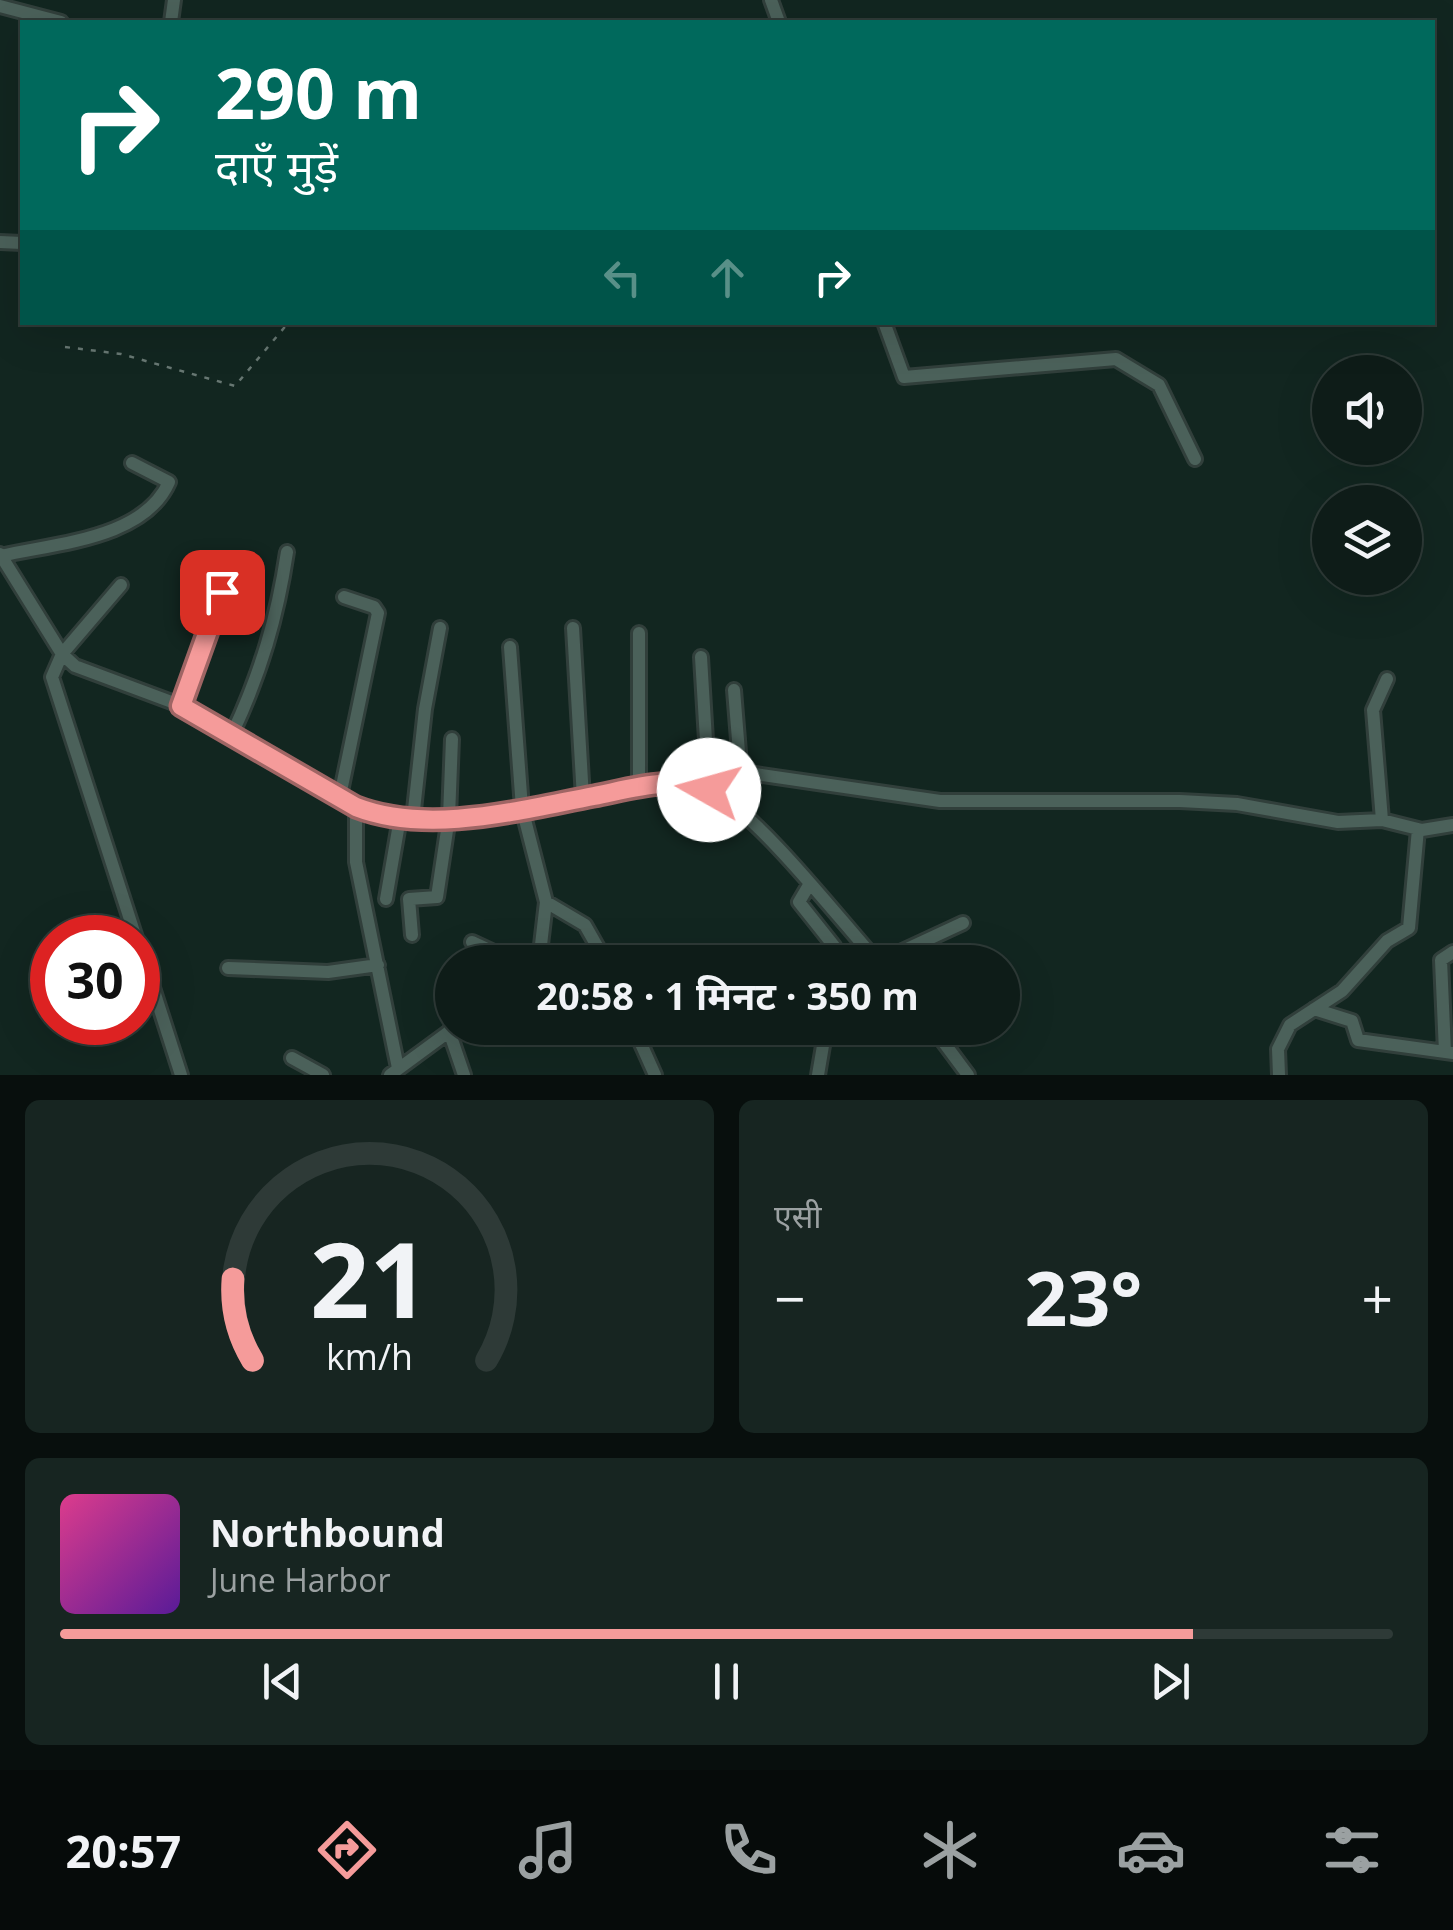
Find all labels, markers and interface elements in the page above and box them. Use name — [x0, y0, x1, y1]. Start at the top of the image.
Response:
text: 290 m — [215, 44, 422, 140]
icon: right — [50, 60, 180, 190]
text: दाएँ मुड़ें — [215, 135, 338, 196]
icon: left — [595, 250, 650, 305]
icon: ahead — [700, 250, 755, 305]
icon: right — [805, 250, 860, 305]
map controls — [1312, 355, 1422, 595]
button: sound — [1312, 355, 1422, 465]
button: layers — [1312, 485, 1422, 595]
pin — [180, 550, 265, 635]
icon: arrive — [195, 565, 250, 620]
position arrow — [657, 738, 761, 842]
speed limit sign: 30 — [30, 915, 160, 1045]
text: 20:58 · 1 मिनट · 350 m — [536, 969, 919, 1021]
text: एसी — [774, 1194, 822, 1237]
text: 21 — [310, 1207, 429, 1348]
text: 23° — [1025, 1246, 1142, 1348]
text: − — [774, 1260, 805, 1335]
text: + — [1362, 1260, 1393, 1335]
text: km/h — [326, 1332, 413, 1380]
text: Northbound — [210, 1506, 445, 1558]
text: June Harbor — [210, 1558, 390, 1601]
icon: previous — [255, 1654, 310, 1709]
icon: pause — [699, 1654, 754, 1709]
icon: next — [1143, 1654, 1198, 1709]
icon: directions — [312, 1815, 382, 1885]
icon: music — [513, 1815, 583, 1885]
icon: phone — [714, 1815, 784, 1885]
icon: climate — [915, 1815, 985, 1885]
icon: car — [1116, 1815, 1186, 1885]
icon: filters — [1317, 1815, 1387, 1885]
text: 20:57 — [66, 1820, 181, 1881]

